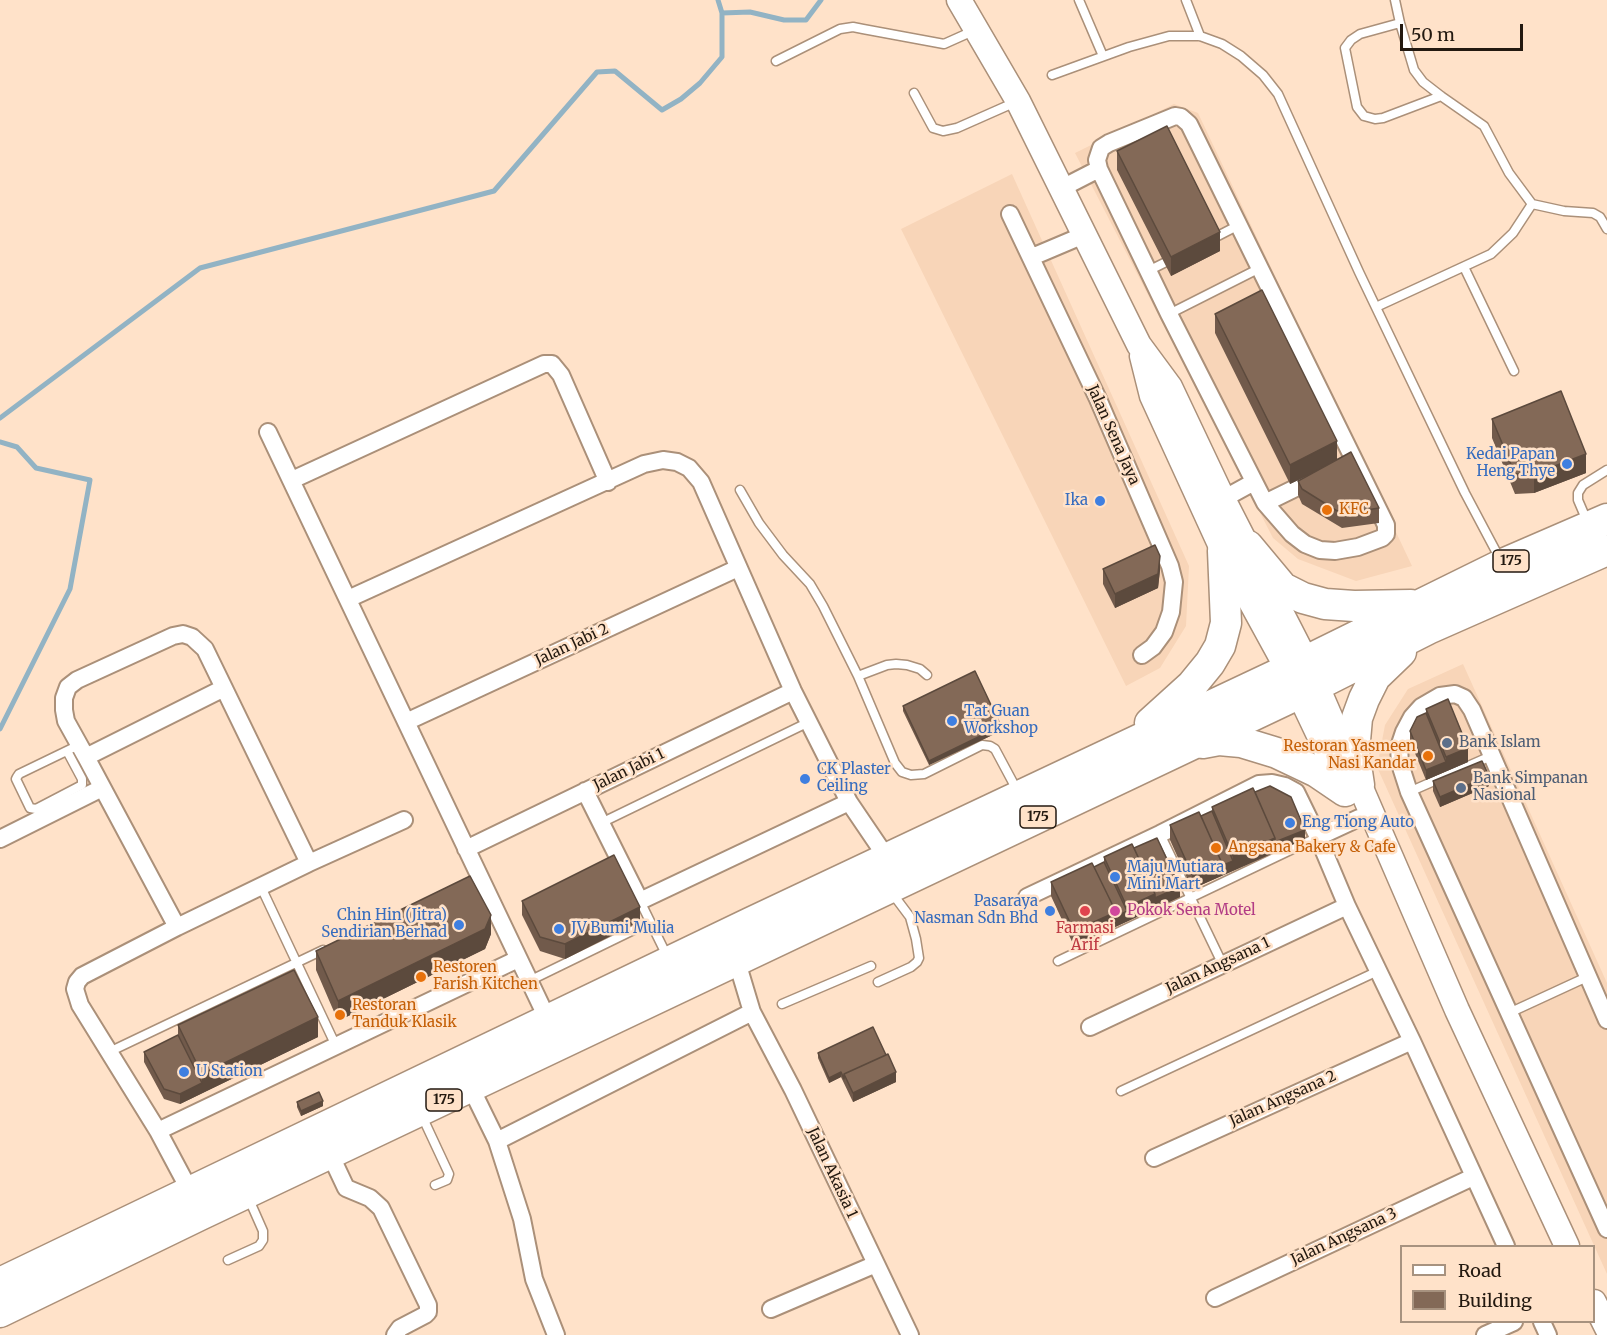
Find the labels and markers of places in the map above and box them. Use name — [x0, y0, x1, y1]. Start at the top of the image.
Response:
place label: Kedai Papan Heng Thye — [1466, 446, 1555, 481]
marker: Kedai Papan Heng Thye — [1560, 457, 1574, 471]
place label: Ika — [1065, 492, 1088, 510]
marker: Ika — [1093, 494, 1107, 508]
place label: KFC — [1339, 501, 1369, 519]
marker: KFC — [1320, 503, 1334, 517]
place label: Tat Guan Workshop — [964, 703, 1038, 738]
marker: Tat Guan Workshop — [945, 714, 959, 728]
place label: Bank Islam — [1459, 734, 1541, 752]
marker: Bank Islam — [1440, 736, 1454, 750]
place label: Restoran Yasmeen Nasi Kandar — [1283, 738, 1416, 773]
marker: Restoran Yasmeen Nasi Kandar — [1421, 749, 1435, 763]
place label: CK Plaster Ceiling — [817, 761, 891, 796]
place label: Bank Simpanan Nasional — [1473, 770, 1588, 805]
marker: CK Plaster Ceiling — [798, 772, 812, 786]
marker: Bank Simpanan Nasional — [1454, 781, 1468, 795]
place label: Eng Tiong Auto — [1302, 814, 1414, 832]
marker: Eng Tiong Auto — [1283, 816, 1297, 830]
place label: Angsana Bakery & Cafe — [1228, 839, 1396, 857]
marker: Angsana Bakery & Cafe — [1209, 841, 1223, 855]
place label: Maju Mutiara Mini Mart — [1127, 859, 1224, 894]
marker: Maju Mutiara Mini Mart — [1108, 870, 1122, 884]
place label: Pasaraya Nasman Sdn Bhd — [914, 893, 1038, 928]
place label: Pokok Sena Motel — [1127, 902, 1256, 920]
marker: Pasaraya Nasman Sdn Bhd — [1043, 904, 1057, 918]
marker: Farmasi Arif — [1078, 904, 1092, 918]
marker: Pokok Sena Motel — [1108, 904, 1122, 918]
place label: Chin Hin (Jitra) Sendirian Berhad — [321, 907, 447, 942]
marker: Chin Hin (Jitra) Sendirian Berhad — [452, 918, 466, 932]
place label: JV Bumi Mulia — [571, 920, 674, 938]
place label: Farmasi Arif — [1056, 920, 1114, 955]
marker: JV Bumi Mulia — [552, 922, 566, 936]
place label: Restoren Farish Kitchen — [433, 959, 538, 994]
marker: Restoren Farish Kitchen — [414, 970, 428, 984]
place label: Restoran Tanduk Klasik — [352, 997, 457, 1032]
marker: Restoran Tanduk Klasik — [333, 1008, 347, 1022]
place label: U Station — [196, 1063, 263, 1081]
marker: U Station — [177, 1065, 191, 1079]

